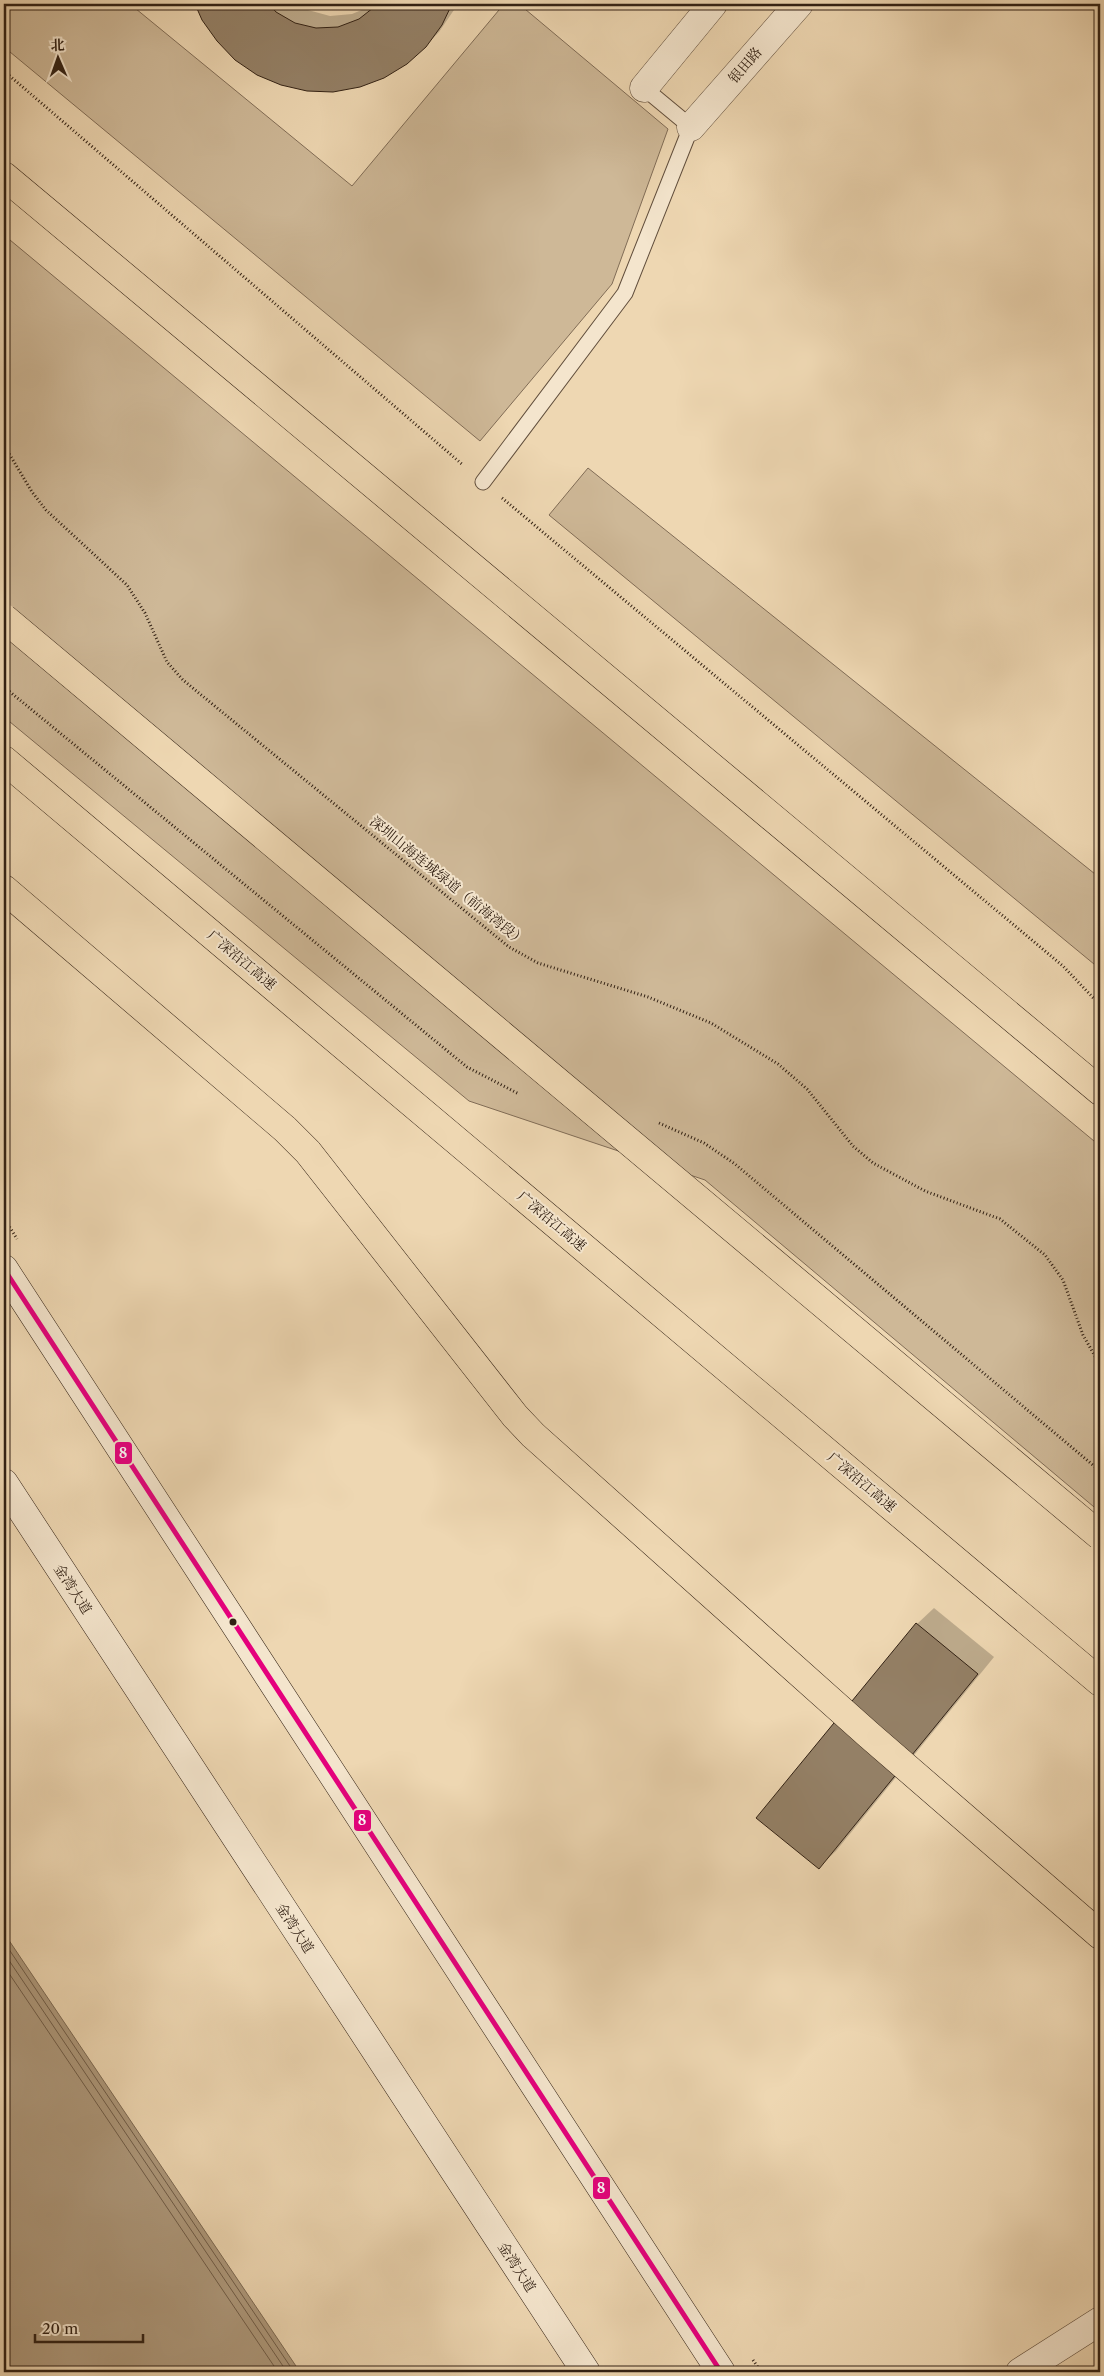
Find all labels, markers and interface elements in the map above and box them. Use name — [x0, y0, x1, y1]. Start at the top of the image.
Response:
north arrow — [32, 32, 82, 82]
text: 北 — [50, 36, 65, 54]
street label: 银田路 — [724, 43, 766, 87]
street label: 深圳山海连城绿道（前海湾段） — [366, 812, 530, 950]
street label: 广深沿江高速 — [204, 926, 280, 994]
street label: 广深沿江高速 — [514, 1187, 590, 1255]
line badge: 8 — [114, 1441, 133, 1465]
text: 8 — [119, 1444, 127, 1462]
street label: 广深沿江高速 — [824, 1448, 900, 1516]
street label: 金湾大道 — [50, 1561, 96, 1617]
unlabelled marker — [228, 1617, 238, 1627]
line badge: 8 — [353, 1809, 372, 1832]
text: 8 — [358, 1811, 366, 1829]
street label: 金湾大道 — [272, 1900, 318, 1956]
line badge: 8 — [592, 2176, 611, 2200]
text: 8 — [597, 2179, 605, 2197]
street label: 金湾大道 — [494, 2239, 540, 2295]
scale bar — [35, 2311, 142, 2343]
text: 20 m — [42, 2319, 78, 2338]

